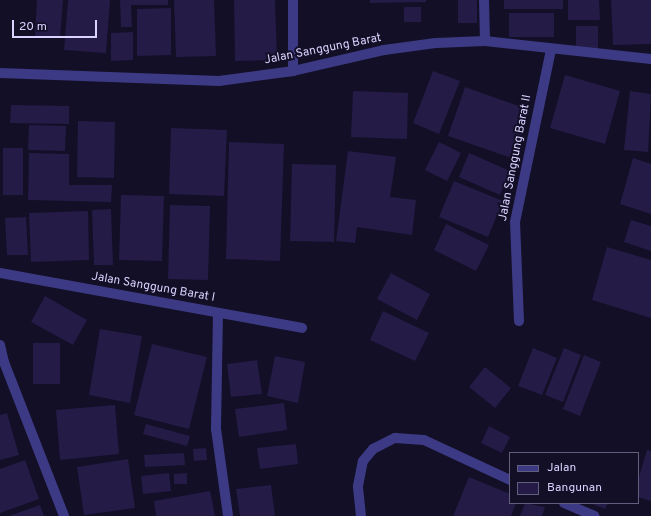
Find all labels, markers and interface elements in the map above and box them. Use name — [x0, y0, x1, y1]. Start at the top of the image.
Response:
scale bar — [14, 12, 99, 38]
text: 20 m — [19, 19, 47, 35]
street label: Jalan Sanggung Barat — [263, 32, 383, 68]
street label: Jalan Sanggung Barat II — [497, 94, 535, 222]
street label: Jalan Sanggung Barat I — [90, 270, 216, 306]
legend — [509, 452, 639, 504]
text: Jalan — [547, 460, 576, 476]
text: Bangunan — [547, 480, 602, 496]

